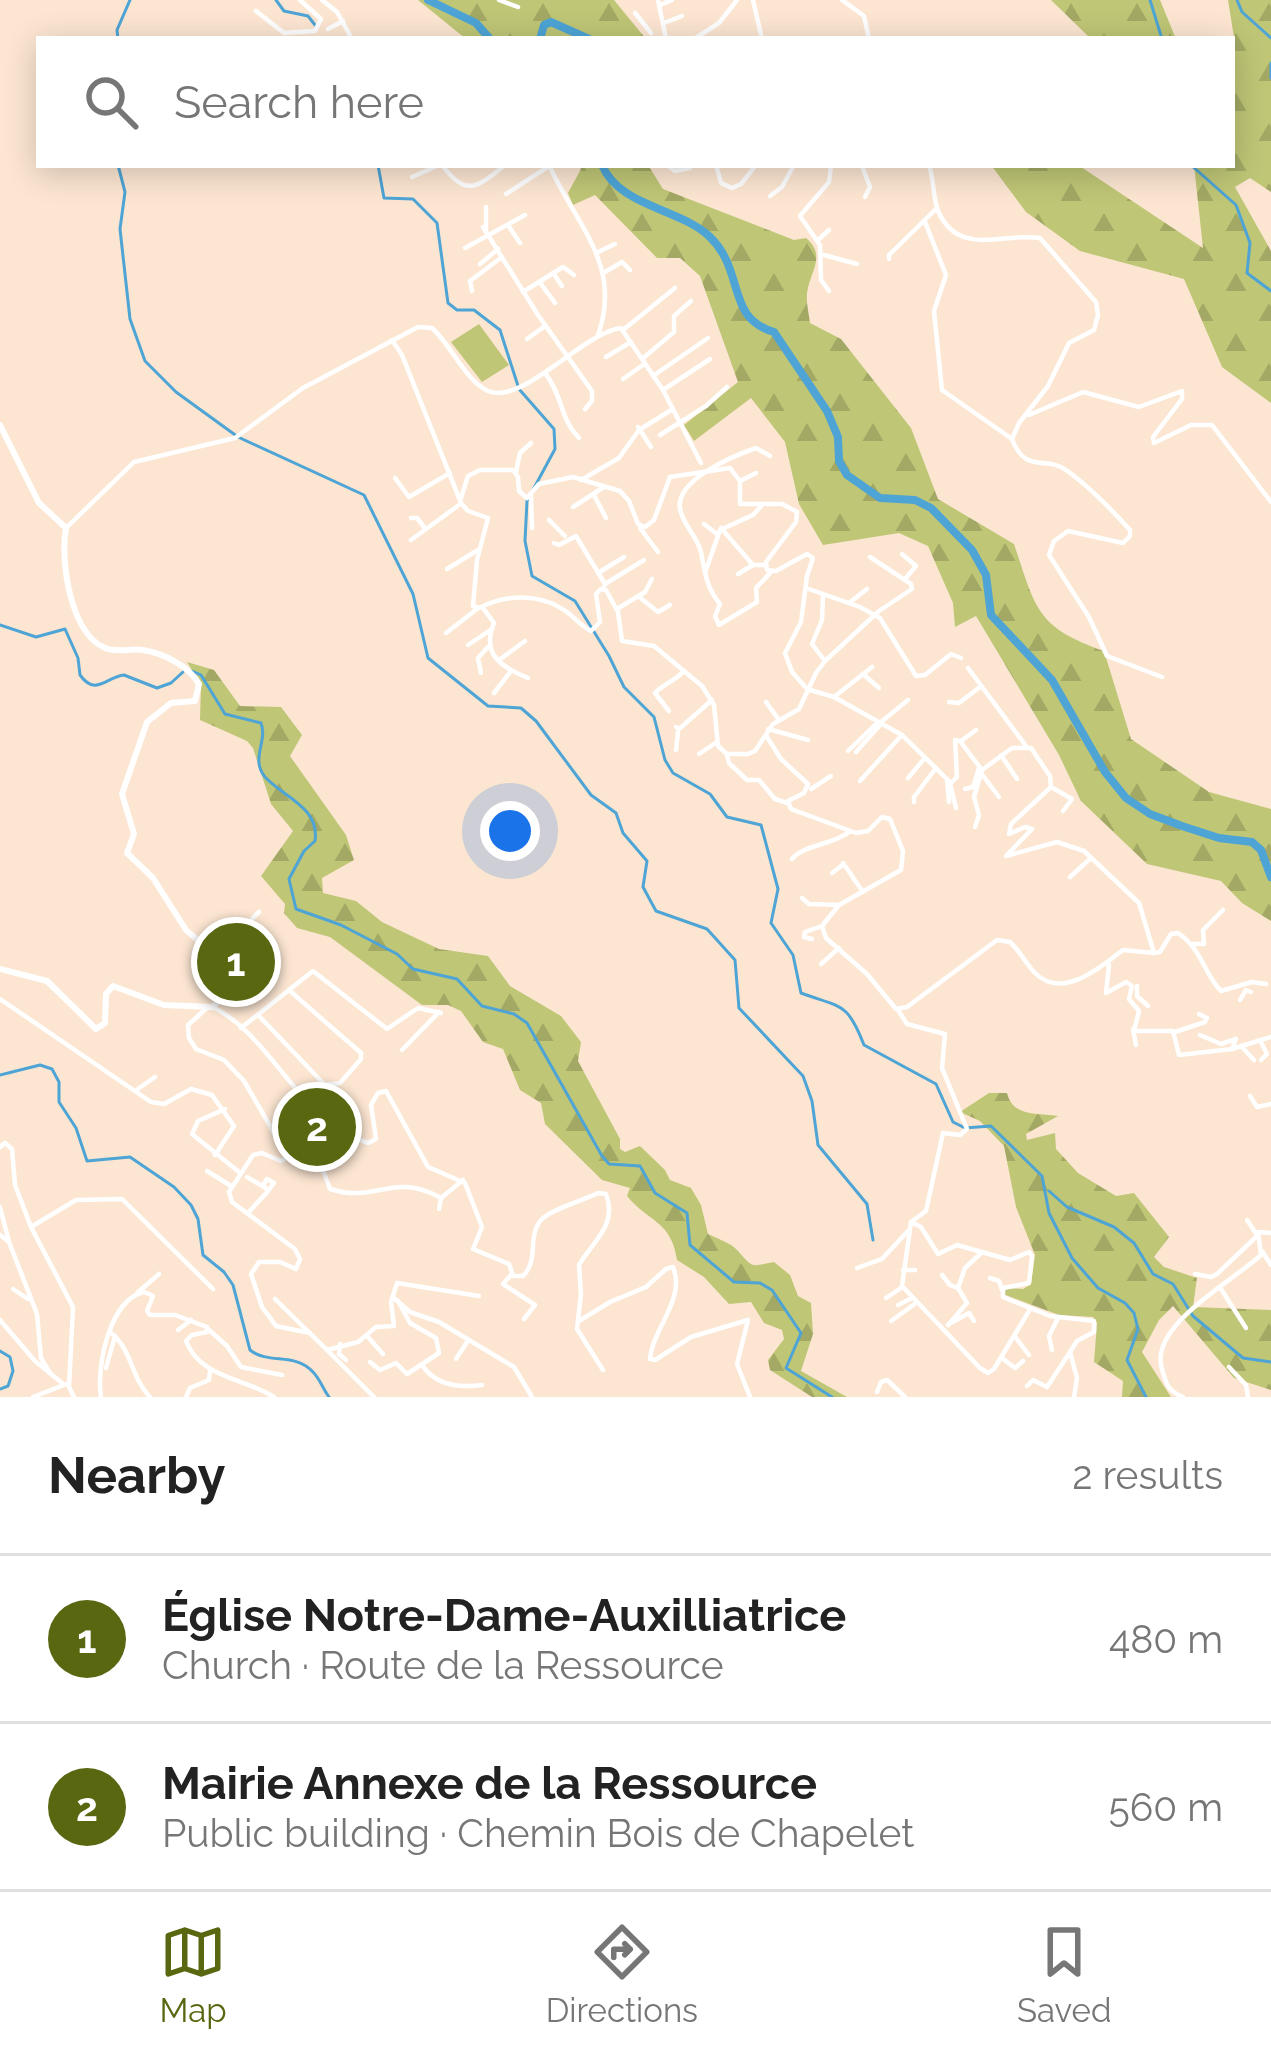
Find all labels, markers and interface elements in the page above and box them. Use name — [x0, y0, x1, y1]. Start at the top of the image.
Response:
search box — [36, 36, 1235, 168]
icon: search — [78, 69, 144, 135]
text: Search here — [174, 76, 424, 129]
your location — [480, 801, 540, 861]
pin: 1 — [197, 917, 275, 1007]
pin: 2 — [278, 1082, 356, 1172]
text: Nearby — [48, 1445, 225, 1505]
text: 2 results — [1072, 1452, 1223, 1498]
text: Église Notre-Dame-Auxilliatrice — [162, 1589, 846, 1642]
text: 1 — [77, 1616, 97, 1662]
text: 480 m — [1109, 1616, 1223, 1662]
text: Church · Route de la Ressource — [162, 1642, 724, 1688]
text: Mairie Annexe de la Ressource — [162, 1757, 817, 1810]
text: 2 — [76, 1784, 98, 1830]
text: 560 m — [1109, 1784, 1223, 1830]
text: Public building · Chemin Bois de Chapelet — [162, 1810, 914, 1856]
tab: Map — [160, 1919, 227, 2030]
tab: Directions — [546, 1919, 698, 2030]
tab: Saved — [1017, 1919, 1111, 2030]

